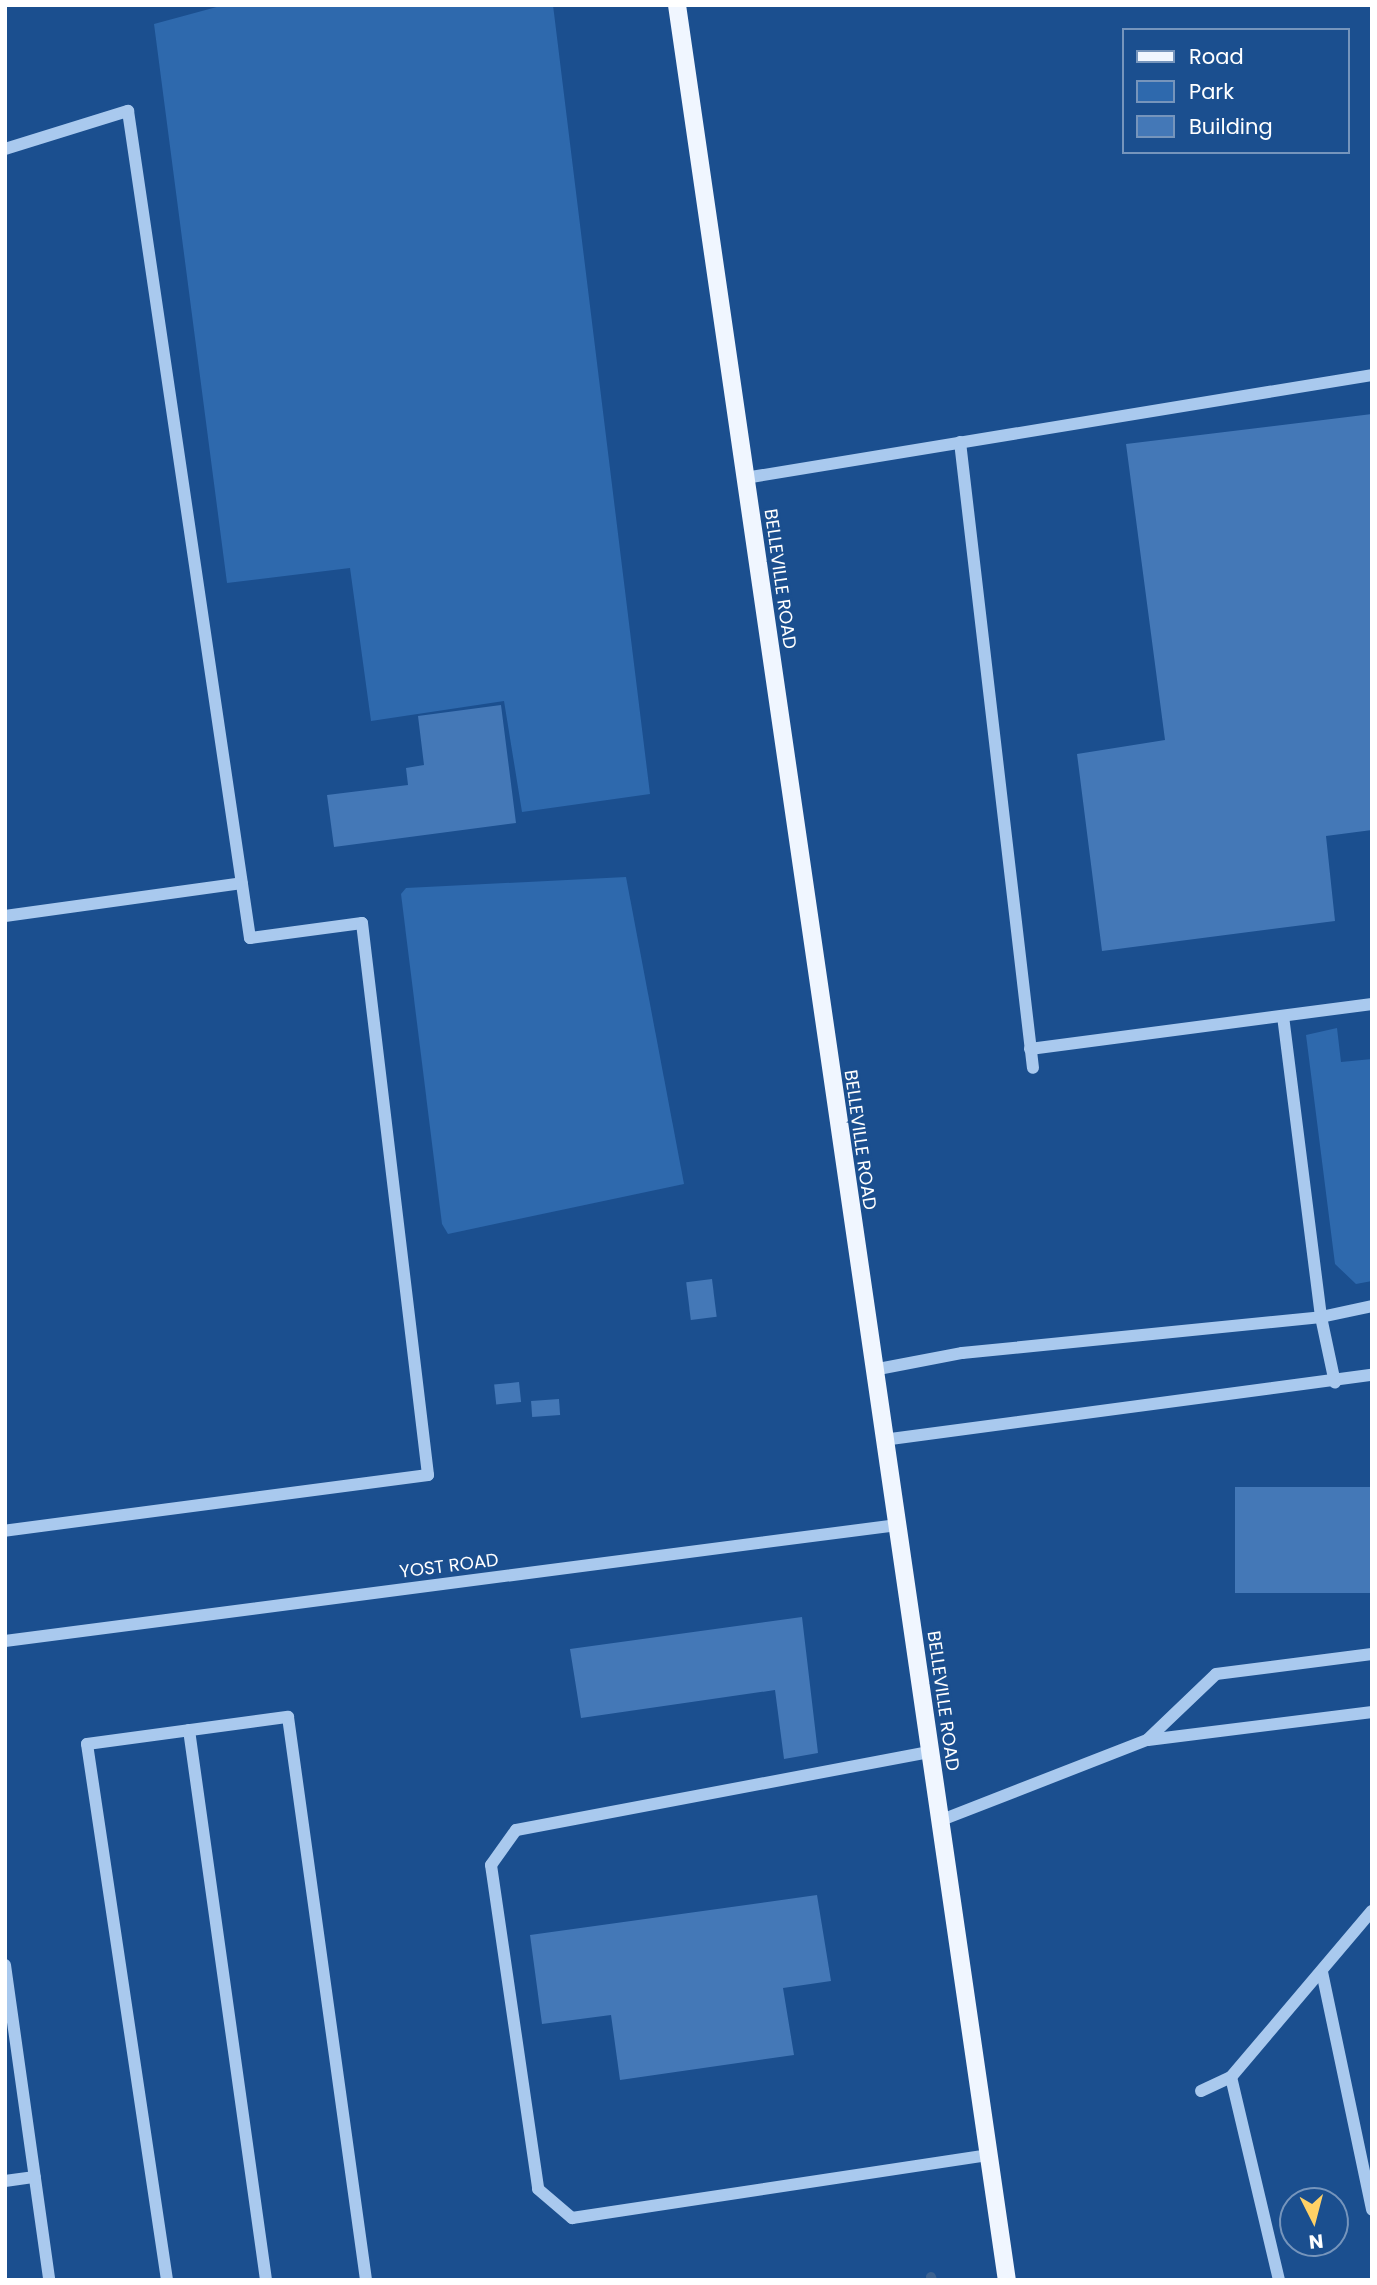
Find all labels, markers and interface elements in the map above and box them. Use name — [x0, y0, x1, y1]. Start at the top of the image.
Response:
legend — [1122, 28, 1349, 154]
text: Road — [1189, 42, 1244, 71]
text: Park — [1189, 77, 1234, 106]
text: Building — [1189, 112, 1273, 141]
street label: BELLEVILLE ROAD — [759, 508, 801, 650]
street label: BELLEVILLE ROAD — [839, 1069, 881, 1211]
street label: YOST ROAD — [398, 1549, 500, 1583]
street label: BELLEVILLE ROAD — [922, 1630, 964, 1772]
north arrow — [1279, 2187, 1349, 2257]
text: N — [1308, 2227, 1325, 2256]

